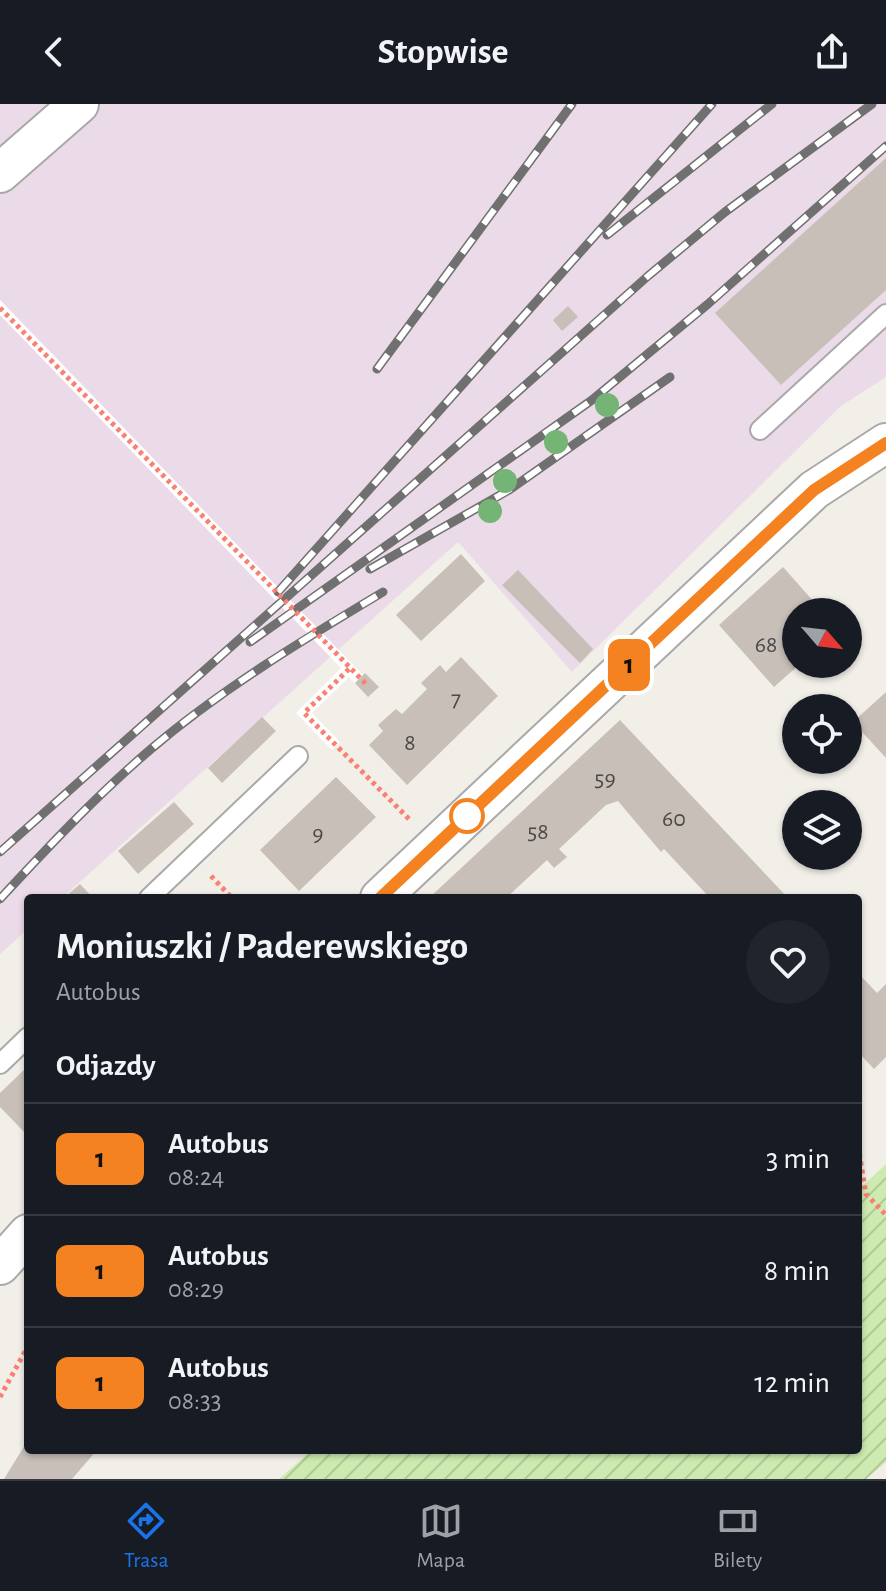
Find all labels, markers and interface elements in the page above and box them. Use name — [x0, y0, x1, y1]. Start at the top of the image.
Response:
icon: back — [32, 30, 76, 74]
icon: share — [810, 30, 854, 74]
text: Stopwise — [377, 34, 509, 70]
north arrow — [782, 598, 862, 678]
map controls — [782, 598, 862, 870]
house number: 68 — [755, 633, 777, 657]
line badge: 1 — [603, 639, 655, 691]
text: 1 — [624, 651, 634, 679]
house number: 7 — [451, 687, 461, 711]
button: locate — [782, 694, 862, 774]
house number: 8 — [404, 731, 416, 755]
house number: 59 — [594, 767, 616, 791]
button: layers — [782, 790, 862, 870]
unlabelled marker — [450, 799, 484, 833]
house number: 60 — [662, 807, 686, 831]
house number: 58 — [527, 820, 549, 844]
house number: 9 — [312, 822, 324, 846]
button: heart — [746, 920, 830, 1004]
text: Moniuszki / Paderewskiego — [56, 928, 468, 966]
text: Autobus — [56, 979, 141, 1005]
text: Odjazdy — [56, 1051, 156, 1081]
text: Autobus — [168, 1129, 269, 1159]
text: 3 min — [766, 1144, 830, 1174]
text: 1 — [95, 1145, 105, 1173]
text: 08:24 — [168, 1164, 224, 1190]
text: Autobus — [168, 1241, 269, 1271]
text: 8 min — [764, 1256, 830, 1286]
text: 1 — [95, 1257, 105, 1285]
text: 08:29 — [168, 1276, 224, 1302]
text: Autobus — [168, 1353, 269, 1383]
text: 12 min — [754, 1368, 830, 1398]
text: 1 — [95, 1369, 105, 1397]
text: 08:33 — [168, 1388, 221, 1414]
tab: Trasa — [124, 1499, 169, 1573]
tab: Mapa — [416, 1499, 465, 1573]
tab: Bilety — [713, 1499, 762, 1573]

